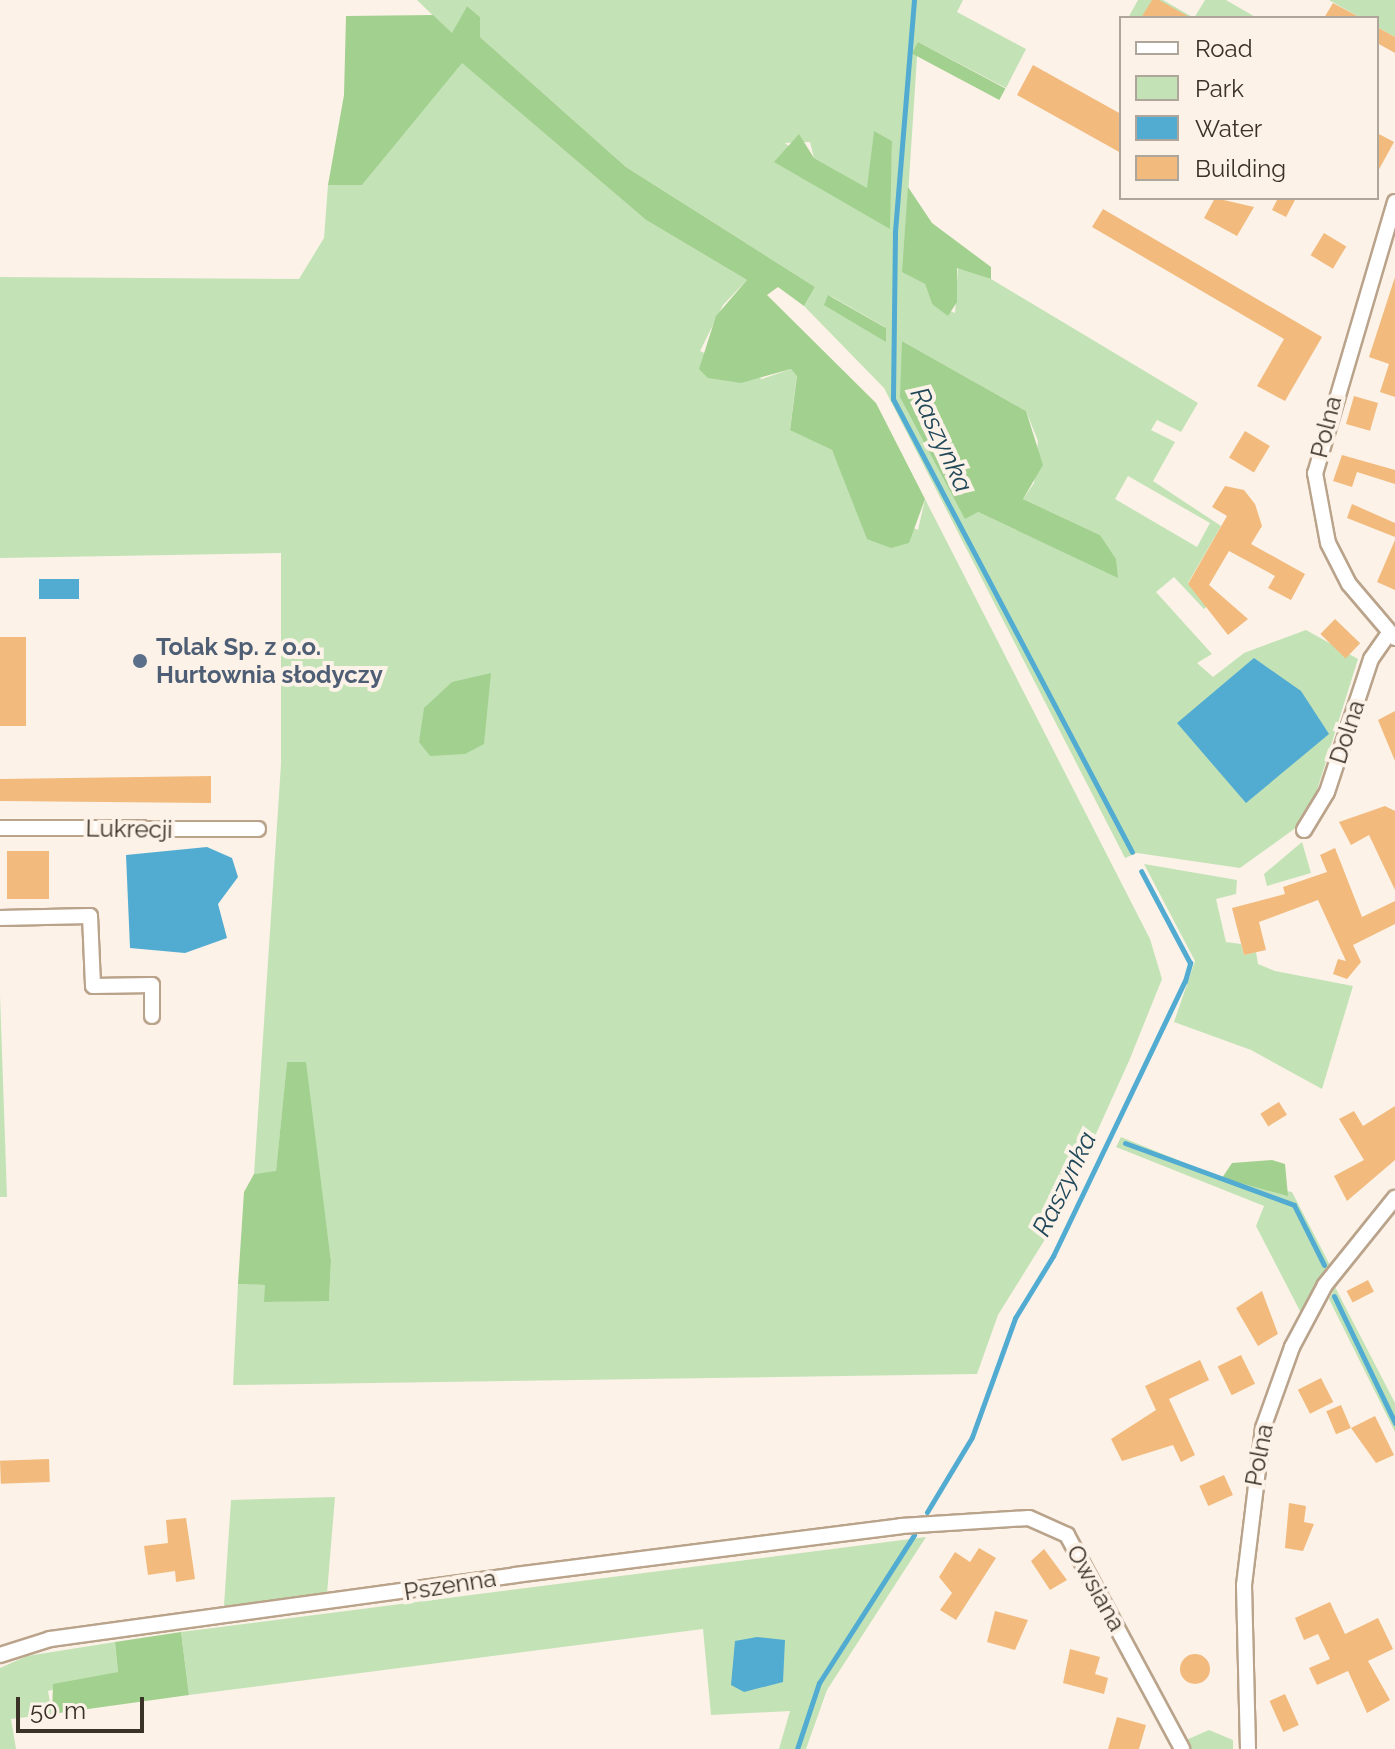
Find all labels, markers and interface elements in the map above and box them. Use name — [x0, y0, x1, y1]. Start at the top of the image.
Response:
legend — [1119, 16, 1379, 200]
text: Road — [1195, 34, 1253, 63]
text: Park — [1195, 74, 1244, 103]
text: Water — [1195, 114, 1262, 143]
text: Building — [1195, 154, 1286, 183]
water label: Raszynka — [903, 383, 979, 497]
street label: Polna — [1304, 393, 1348, 461]
place label: Tolak Sp. z o.o. Hurtownia słodyczy — [156, 633, 383, 689]
marker: Tolak Sp. z o.o. Hurtownia słodyczy — [131, 652, 149, 670]
street label: Dolna — [1323, 697, 1371, 767]
street label: Lukrecji — [85, 814, 173, 844]
water label: Raszynka — [1026, 1127, 1104, 1241]
street label: Polna — [1239, 1422, 1279, 1488]
street label: Owsiana — [1061, 1540, 1131, 1636]
street label: Pszenna — [402, 1563, 498, 1607]
scale bar — [20, 1681, 148, 1731]
text: 50 m — [30, 1696, 86, 1725]

